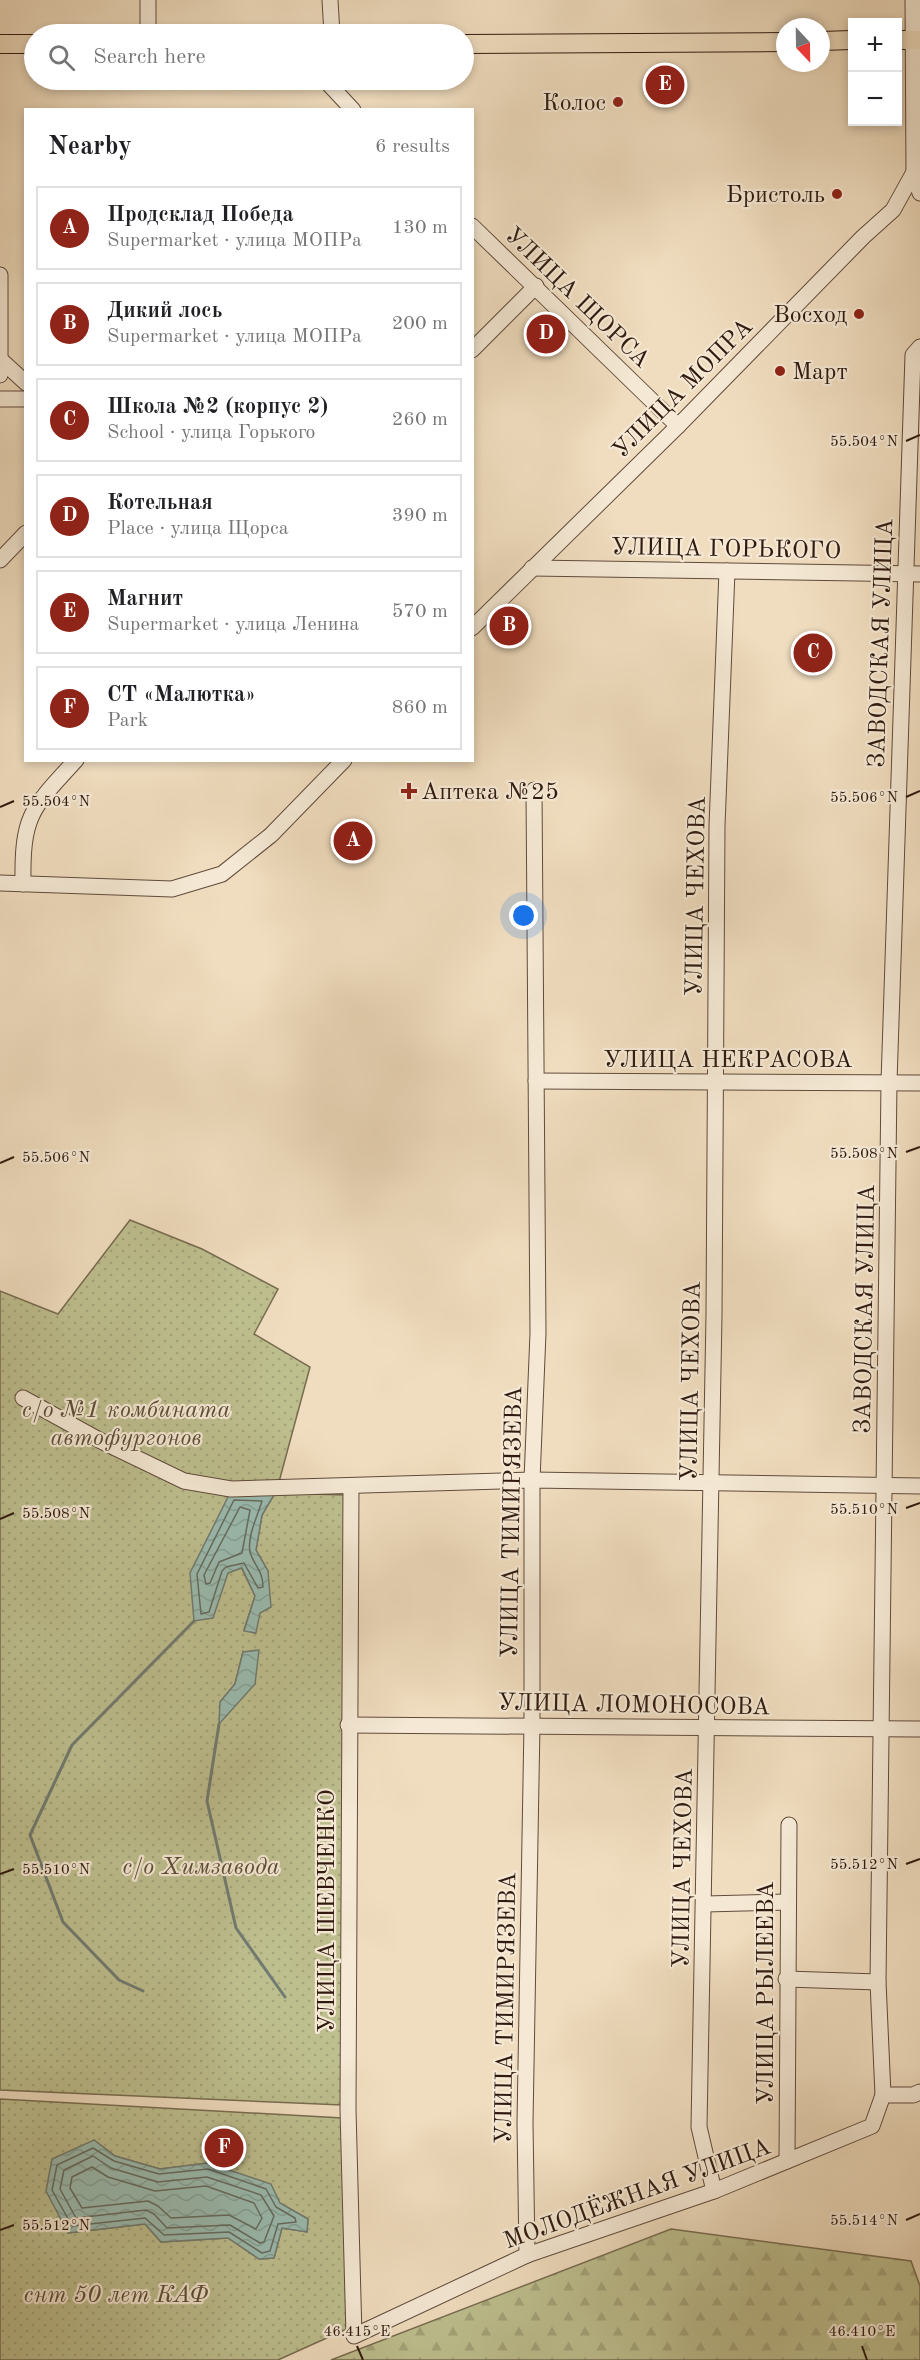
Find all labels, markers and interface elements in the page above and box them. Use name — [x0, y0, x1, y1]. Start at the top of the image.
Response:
north arrow — [776, 18, 830, 72]
map controls — [848, 18, 902, 126]
button: + — [848, 18, 902, 72]
search box — [24, 24, 474, 90]
icon: search — [45, 41, 78, 74]
text: Search here — [93, 46, 206, 68]
pin: E — [646, 62, 684, 107]
button: − — [848, 72, 902, 126]
place label: Колос — [542, 92, 606, 116]
marker: Колос — [611, 95, 625, 109]
text: Nearby — [48, 134, 132, 160]
text: 6 results — [375, 137, 450, 157]
place label: Бристоль — [726, 184, 825, 208]
marker: Бристоль — [830, 187, 844, 201]
text: Продсклад Победа — [107, 204, 294, 226]
text: A — [62, 218, 77, 238]
text: 130 m — [392, 218, 448, 238]
street label: УЛИЦА ЩОРСА — [500, 224, 654, 373]
text: Supermarket · улица МОПРа — [107, 231, 362, 251]
text: Дикий лось — [107, 300, 222, 322]
place label: Восход — [773, 304, 847, 328]
marker: Восход — [852, 307, 866, 321]
pin: D — [526, 312, 566, 356]
text: B — [62, 314, 77, 334]
text: 200 m — [392, 314, 448, 334]
street label: УЛИЦА МОПРА — [609, 315, 758, 464]
text: Supermarket · улица МОПРа — [107, 327, 362, 347]
place label: Март — [792, 361, 848, 385]
marker: Март — [773, 364, 787, 378]
text: Школа №2 (корпус 2) — [107, 396, 328, 418]
text: C — [63, 410, 76, 430]
text: 260 m — [392, 410, 448, 430]
text: School · улица Горького — [107, 423, 315, 443]
text: 55.504°N — [830, 435, 898, 450]
text: Котельная — [107, 492, 213, 514]
text: D — [62, 506, 77, 526]
text: 390 m — [392, 506, 448, 526]
street label: ЗАВОДСКАЯ УЛИЦА — [866, 518, 898, 768]
text: Place · улица Щорса — [107, 519, 289, 539]
street label: УЛИЦА ГОРЬКОГО — [611, 536, 841, 564]
text: Магнит — [107, 588, 183, 610]
text: E — [63, 602, 76, 622]
text: 570 m — [392, 602, 448, 622]
pin: B — [490, 604, 528, 648]
text: Supermarket · улица Ленина — [107, 615, 359, 635]
pin: C — [794, 630, 832, 676]
text: СТ «Малютка» — [107, 684, 256, 706]
text: F — [63, 698, 76, 718]
text: 860 m — [392, 698, 448, 718]
text: Park — [107, 711, 148, 731]
place label: Аптека №25 — [421, 781, 559, 805]
marker: Аптека №25 — [402, 784, 416, 798]
text: 55.506°N — [830, 791, 898, 806]
text: 55.504°N — [22, 795, 90, 810]
street label: УЛИЦА ЧЕХОВА — [683, 796, 711, 996]
pin: A — [334, 818, 372, 864]
your location — [509, 901, 538, 930]
street label: УЛИЦА НЕКРАСОВА — [603, 1049, 853, 1073]
text: 55.508°N — [830, 1147, 898, 1162]
text: 55.506°N — [22, 1151, 90, 1166]
street label: ЗАВОДСКАЯ УЛИЦА — [852, 1184, 880, 1434]
street label: УЛИЦА ЧЕХОВА — [678, 1281, 706, 1481]
street label: УЛИЦА ТИМИРЯЗЕВА — [499, 1386, 527, 1658]
park label: с/о №1 комбината автофургонов — [22, 1399, 230, 1451]
text: 55.510°N — [830, 1503, 898, 1518]
text: 55.508°N — [22, 1507, 90, 1522]
street label: УЛИЦА ЛОМОНОСОВА — [497, 1692, 771, 1720]
street label: УЛИЦА ЧЕХОВА — [670, 1768, 698, 1968]
street label: УЛИЦА ШЕВЧЕНКО — [316, 1789, 340, 2033]
park label: с/о Химзавода — [122, 1856, 280, 1880]
text: 55.512°N — [830, 1858, 898, 1873]
text: 55.510°N — [22, 1863, 90, 1878]
street label: УЛИЦА ТИМИРЯЗЕВА — [493, 1872, 521, 2144]
street label: УЛИЦА РЫЛЕЕВА — [755, 1881, 779, 2105]
pin: F — [204, 2126, 244, 2170]
street label: МОЛОДЁЖНАЯ УЛИЦА — [500, 2133, 774, 2254]
text: 55.514°N — [830, 2214, 898, 2229]
text: 55.512°N — [22, 2219, 90, 2234]
park label: снт 50 лет КАФ — [23, 2284, 209, 2308]
text: 46.415°E — [324, 2325, 390, 2340]
text: 46.410°E — [829, 2325, 895, 2340]

